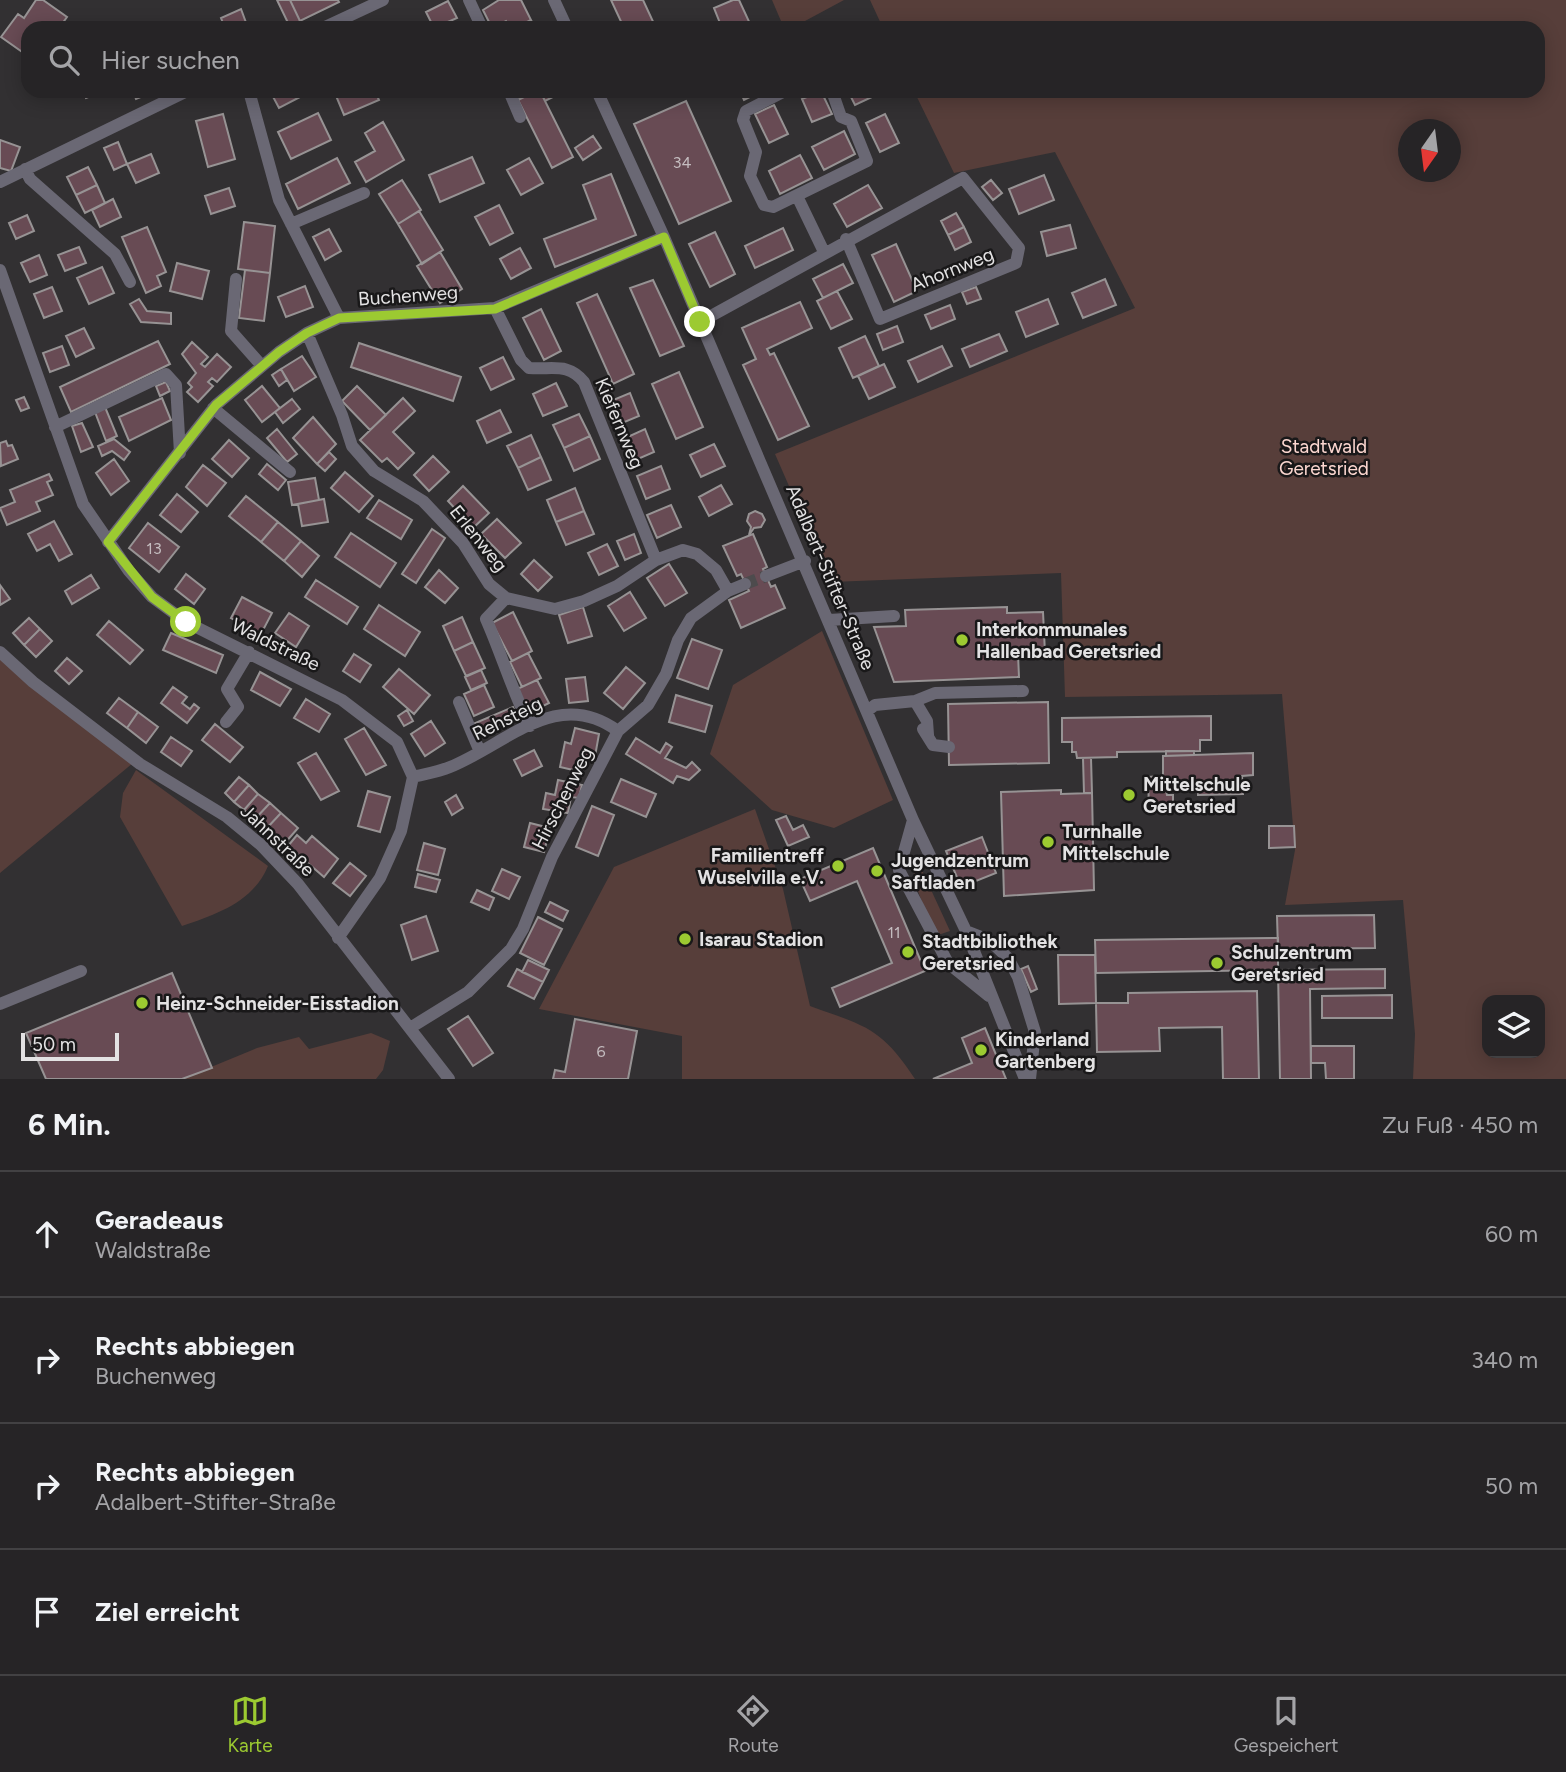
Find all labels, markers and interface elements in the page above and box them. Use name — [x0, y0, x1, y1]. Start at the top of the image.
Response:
search box — [21, 21, 1545, 98]
icon: search — [45, 41, 83, 79]
text: Hier suchen — [101, 44, 240, 76]
north arrow — [1398, 119, 1461, 182]
house number: 34 — [673, 153, 691, 172]
street label: Ahornweg — [907, 242, 997, 297]
street label: Buchenweg — [357, 281, 459, 310]
route end — [684, 306, 715, 337]
street label: Kiefernweg — [590, 374, 649, 472]
park label: Stadtwald Geretsried — [1279, 435, 1369, 480]
street label: Adalbert-Stifter-Straße — [781, 481, 880, 673]
street label: Erlenweg — [445, 500, 512, 576]
house number: 13 — [146, 539, 162, 558]
route start — [170, 606, 201, 637]
street label: Waldstraße — [228, 613, 324, 676]
place label: Interkommunales Hallenbad Geretsried — [976, 618, 1161, 663]
marker: Interkommunales Hallenbad Geretsried — [954, 632, 970, 648]
street label: Rehsteig — [469, 692, 546, 745]
street label: Hirschenweg — [527, 743, 598, 853]
place label: Mittelschule Geretsried — [1143, 773, 1251, 818]
marker: Mittelschule Geretsried — [1121, 787, 1137, 803]
street label: Jahnstraße — [236, 799, 319, 881]
place label: Turnhalle Mittelschule — [1062, 820, 1170, 865]
marker: Turnhalle Mittelschule — [1040, 834, 1056, 850]
place label: Familientreff Wuselvilla e.V. — [697, 844, 825, 889]
place label: Jugendzentrum Saftladen — [891, 849, 1029, 894]
marker: Familientreff Wuselvilla e.V. — [830, 858, 846, 874]
marker: Jugendzentrum Saftladen — [869, 863, 885, 879]
house number: 11 — [887, 923, 901, 942]
place label: Isarau Stadion — [699, 928, 823, 951]
place label: Stadtbibliothek Geretsried — [922, 930, 1058, 975]
marker: Isarau Stadion — [677, 931, 693, 947]
place label: Schulzentrum Geretsried — [1231, 941, 1352, 986]
marker: Stadtbibliothek Geretsried — [900, 944, 916, 960]
marker: Schulzentrum Geretsried — [1209, 955, 1225, 971]
place label: Heinz-Schneider-Eisstadion — [156, 992, 399, 1015]
marker: Heinz-Schneider-Eisstadion — [134, 995, 150, 1011]
map controls — [1482, 995, 1545, 1058]
button: layers — [1482, 995, 1545, 1058]
place label: Kinderland Gartenberg — [995, 1028, 1096, 1073]
scale bar — [21, 1030, 119, 1062]
text: 50 m — [32, 1033, 76, 1056]
house number: 6 — [596, 1042, 606, 1061]
marker: Kinderland Gartenberg — [973, 1042, 989, 1058]
text: 6 Min. — [28, 1106, 111, 1143]
text: Zu Fuß · 450 m — [1382, 1111, 1538, 1139]
text: Geradeaus — [95, 1204, 223, 1236]
icon: ahead — [28, 1215, 66, 1253]
text: 60 m — [1485, 1220, 1538, 1248]
text: Waldstraße — [95, 1236, 211, 1264]
text: Rechts abbiegen — [95, 1330, 295, 1362]
icon: right — [28, 1341, 66, 1379]
text: 340 m — [1471, 1346, 1538, 1374]
text: Buchenweg — [95, 1362, 216, 1390]
text: Rechts abbiegen — [95, 1456, 295, 1488]
icon: right — [28, 1467, 66, 1505]
text: 50 m — [1485, 1472, 1538, 1500]
text: Adalbert-Stifter-Straße — [95, 1488, 336, 1516]
icon: arrive — [28, 1593, 66, 1631]
text: Ziel erreicht — [95, 1596, 240, 1628]
tab: Karte — [228, 1692, 273, 1757]
tab: Route — [728, 1692, 779, 1757]
tab: Gespeichert — [1234, 1692, 1338, 1757]

